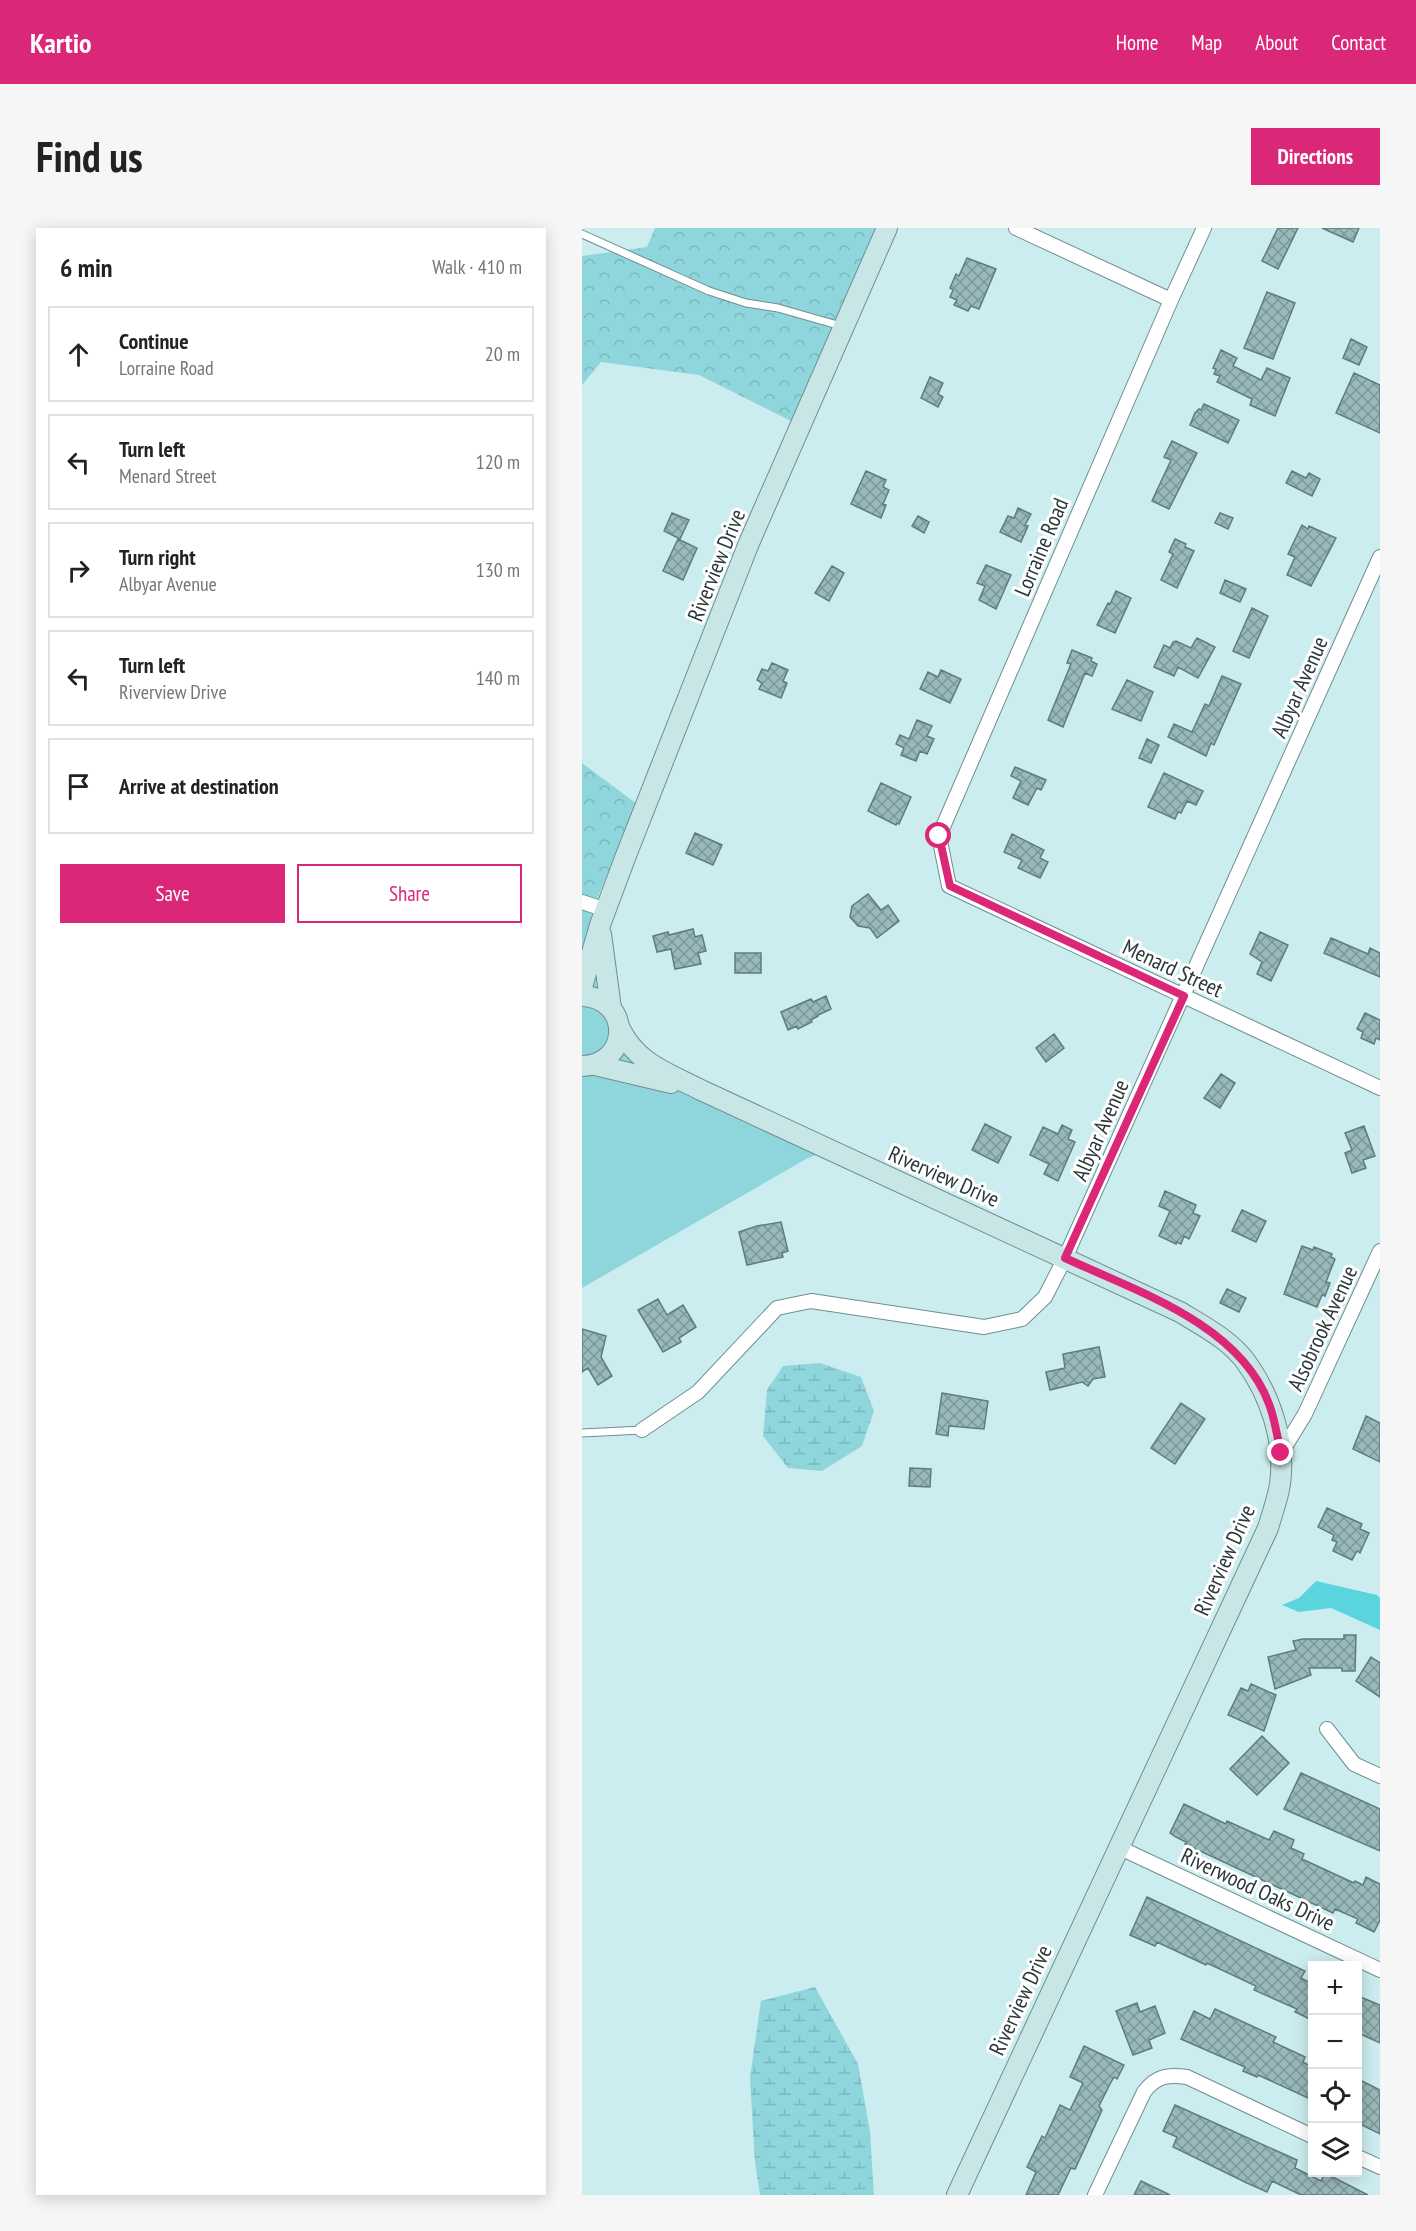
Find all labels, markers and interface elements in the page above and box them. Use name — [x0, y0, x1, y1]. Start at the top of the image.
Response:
text: Kartio — [30, 24, 92, 61]
text: Home — [1116, 29, 1158, 56]
text: Map — [1191, 29, 1222, 56]
text: About — [1255, 29, 1298, 56]
text: Contact — [1331, 29, 1386, 56]
button: Directions — [1251, 128, 1380, 185]
text: Find us — [36, 129, 143, 184]
text: 6 min — [60, 251, 113, 284]
text: Walk · 410 m — [432, 254, 522, 280]
text: Continue — [119, 327, 189, 355]
icon: ahead — [62, 338, 95, 371]
text: 20 m — [485, 341, 520, 367]
text: Lorraine Road — [119, 355, 214, 381]
text: Turn left — [119, 435, 185, 463]
icon: left — [62, 446, 95, 479]
text: 120 m — [476, 449, 520, 475]
text: Menard Street — [119, 463, 217, 489]
street label: Lorraine Road — [1008, 494, 1074, 600]
street label: Riverview Drive — [681, 505, 751, 625]
text: Turn right — [119, 543, 196, 571]
icon: right — [62, 554, 95, 587]
text: 130 m — [476, 557, 520, 583]
text: Albyar Avenue — [119, 571, 217, 597]
street label: Albyar Avenue — [1264, 632, 1334, 742]
text: Turn left — [119, 651, 185, 679]
icon: left — [62, 662, 95, 695]
text: 140 m — [476, 665, 520, 691]
text: Riverview Drive — [119, 679, 227, 705]
icon: arrive — [62, 770, 95, 803]
text: Arrive at destination — [119, 772, 279, 800]
route start — [925, 822, 951, 848]
button: Save — [60, 864, 285, 923]
button: Share — [297, 864, 522, 923]
street label: Menard Street — [1118, 933, 1228, 1003]
street label: Albyar Avenue — [1065, 1075, 1135, 1185]
street label: Riverview Drive — [884, 1139, 1004, 1213]
street label: Alsobrook Avenue — [1281, 1261, 1363, 1395]
route end — [1267, 1439, 1293, 1465]
street label: Riverview Drive — [1187, 1500, 1261, 1620]
street label: Riverwood Oaks Drive — [1177, 1841, 1339, 1937]
street label: Riverview Drive — [982, 1940, 1058, 2060]
map controls — [1308, 1961, 1362, 2177]
button: + — [1308, 1961, 1362, 2015]
button: − — [1308, 2015, 1362, 2069]
button: locate — [1308, 2069, 1362, 2123]
button: layers — [1308, 2123, 1362, 2177]

